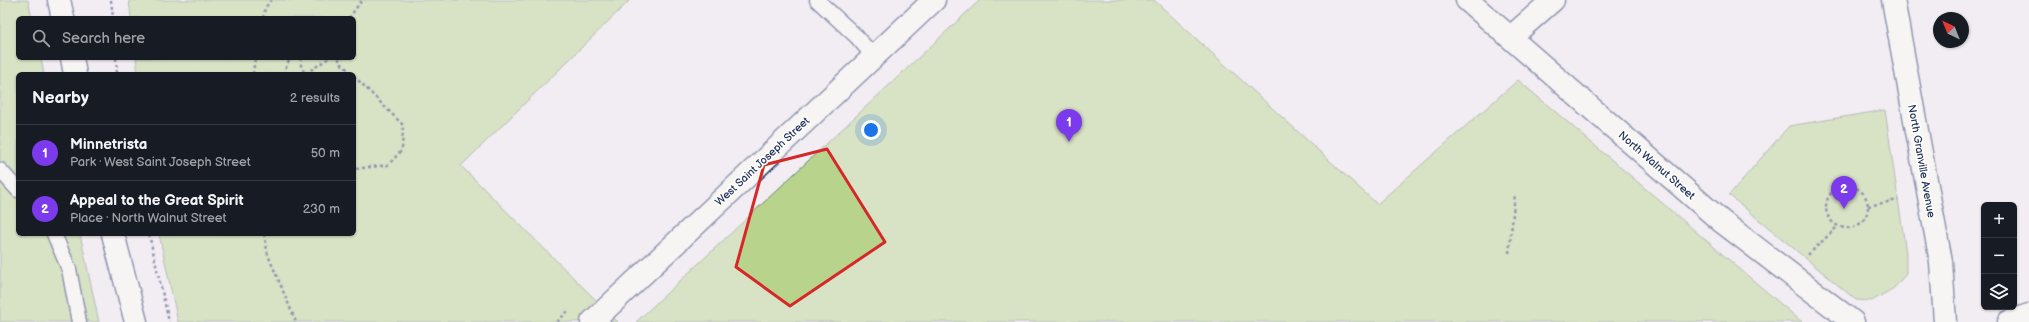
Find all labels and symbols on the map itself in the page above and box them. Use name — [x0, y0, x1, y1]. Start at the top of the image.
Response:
north arrow — [1933, 12, 1969, 48]
street label: North Granville Avenue — [1905, 104, 1938, 219]
pin: 1 — [1056, 109, 1082, 142]
street label: West Saint Joseph Street — [713, 114, 813, 208]
your location — [861, 120, 881, 140]
street label: North Walnut Street — [1616, 129, 1698, 203]
pin: 2 — [1831, 176, 1857, 209]

